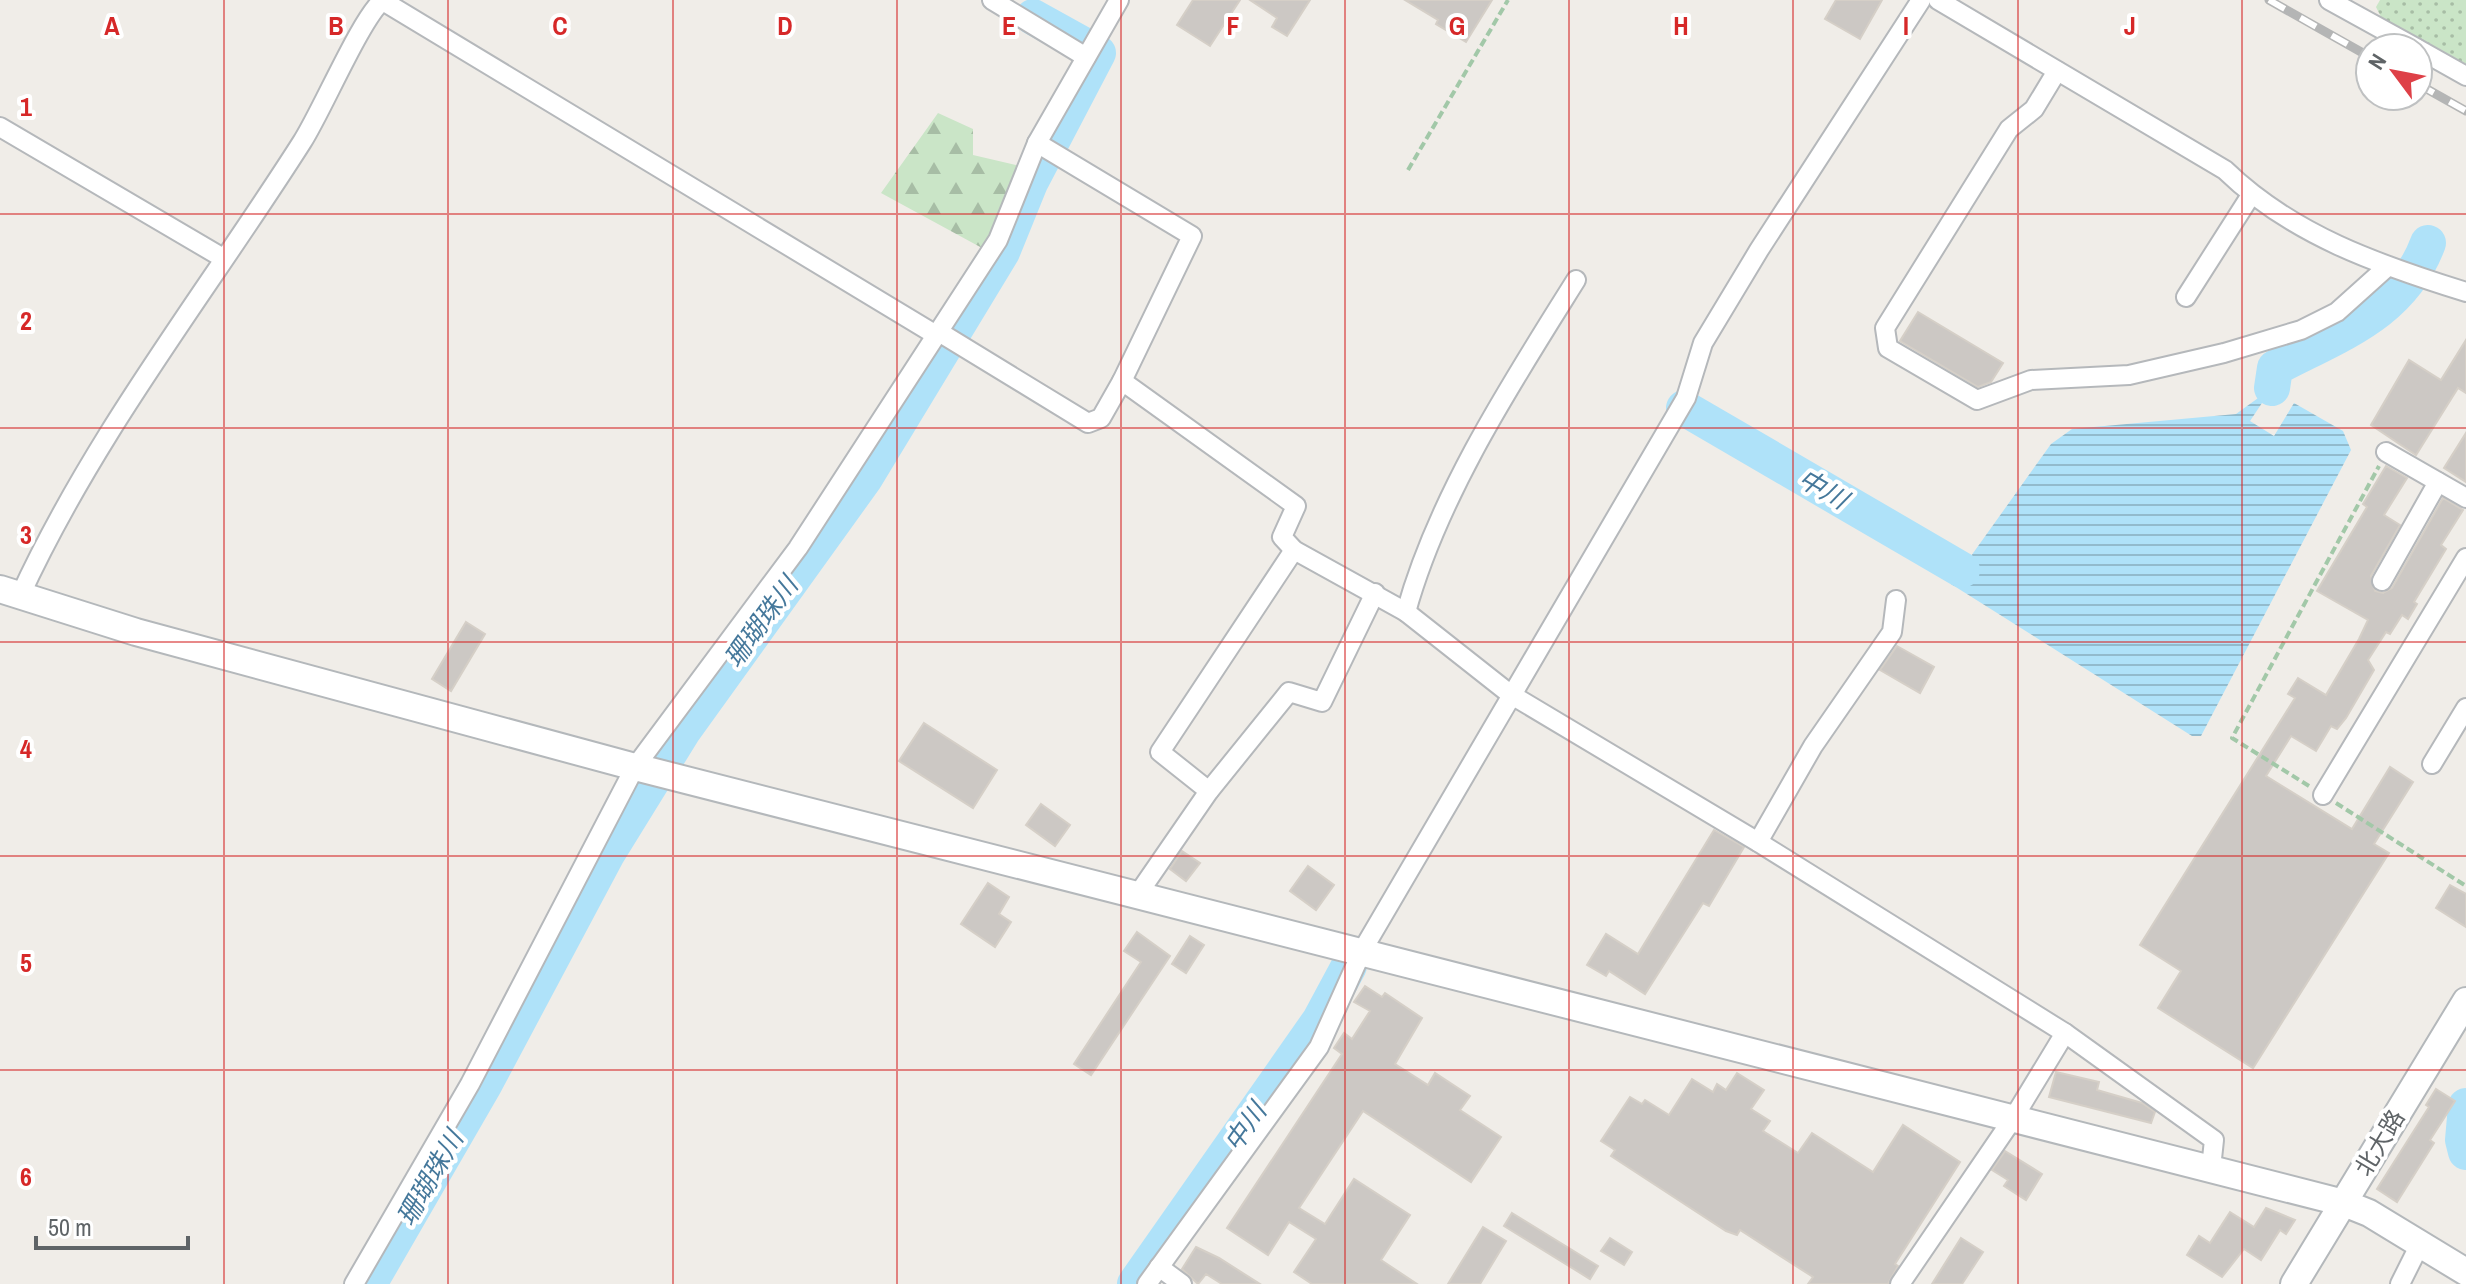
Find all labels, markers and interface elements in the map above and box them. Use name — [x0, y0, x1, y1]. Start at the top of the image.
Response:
text: A — [104, 8, 120, 43]
text: B — [328, 8, 344, 43]
text: C — [552, 8, 568, 43]
text: D — [777, 8, 793, 43]
text: E — [1002, 8, 1016, 43]
text: F — [1226, 8, 1240, 43]
text: G — [1449, 8, 1465, 43]
text: H — [1673, 8, 1689, 43]
text: I — [1903, 8, 1909, 43]
text: J — [2124, 8, 2136, 43]
north arrow — [2354, 32, 2434, 112]
text: N — [2361, 48, 2393, 75]
text: 1 — [20, 89, 32, 124]
text: 2 — [20, 303, 32, 338]
water label: 中川 — [1792, 460, 1857, 518]
text: 3 — [20, 517, 32, 552]
water label: 珊瑚珠川 — [716, 567, 807, 674]
text: 4 — [20, 731, 32, 766]
text: 5 — [20, 945, 32, 980]
water label: 中川 — [1215, 1093, 1276, 1158]
street label: 北大路 — [2347, 1103, 2411, 1182]
water label: 珊瑚珠川 — [388, 1121, 472, 1232]
text: 6 — [20, 1159, 32, 1194]
scale bar — [36, 1200, 188, 1250]
text: 50 m — [48, 1211, 92, 1243]

